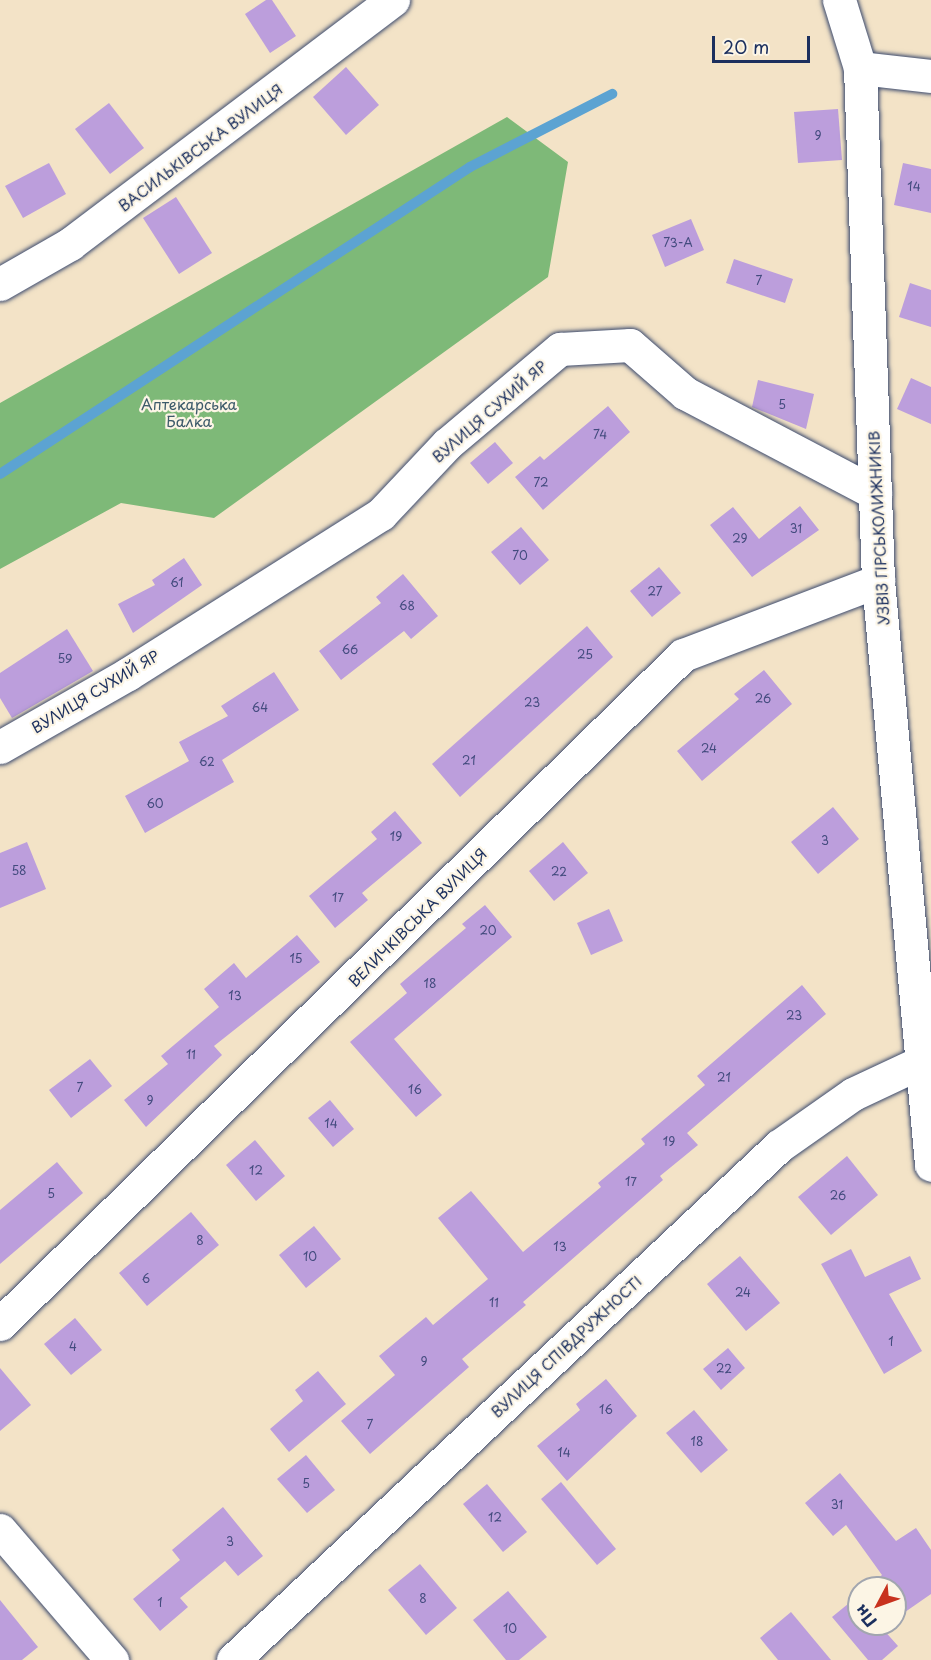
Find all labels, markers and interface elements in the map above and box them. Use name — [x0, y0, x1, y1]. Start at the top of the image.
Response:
scale bar — [715, 24, 812, 62]
text: 20 m — [723, 33, 769, 60]
street label: ВАСИЛЬКІВСЬКА ВУЛИЦЯ — [115, 80, 285, 214]
house number: 9 — [814, 129, 822, 143]
house number: 14 — [907, 180, 921, 194]
house number: 73-А — [663, 236, 693, 250]
house number: 7 — [756, 274, 762, 288]
street label: ВУЛИЦЯ СУХИЙ ЯР — [427, 355, 551, 467]
park label: Аптекарська Балка — [141, 394, 237, 429]
house number: 5 — [778, 398, 786, 412]
house number: 74 — [593, 428, 607, 442]
street label: УЗВІЗ ГІРСЬКОЛИЖНИКІВ — [864, 430, 892, 626]
house number: 72 — [533, 476, 549, 490]
house number: 31 — [790, 522, 802, 536]
house number: 29 — [732, 532, 748, 546]
house number: 70 — [512, 549, 528, 563]
house number: 61 — [170, 576, 184, 590]
house number: 27 — [648, 585, 662, 599]
house number: 68 — [399, 599, 415, 613]
house number: 66 — [342, 643, 358, 657]
street label: ВУЛИЦЯ СУХИЙ ЯР — [26, 645, 164, 737]
house number: 25 — [577, 648, 593, 662]
house number: 59 — [58, 652, 72, 666]
house number: 26 — [755, 692, 771, 706]
house number: 23 — [524, 696, 540, 710]
house number: 64 — [252, 701, 268, 715]
house number: 24 — [701, 742, 717, 756]
house number: 21 — [462, 754, 476, 768]
house number: 62 — [199, 755, 215, 769]
house number: 60 — [146, 797, 164, 811]
house number: 19 — [390, 830, 402, 844]
house number: 3 — [821, 834, 829, 848]
street label: ВЕЛИЧКІВСЬКА ВУЛИЦЯ — [344, 844, 490, 990]
house number: 58 — [11, 864, 27, 878]
house number: 22 — [551, 865, 567, 879]
house number: 17 — [332, 891, 344, 905]
house number: 20 — [479, 924, 497, 938]
house number: 15 — [289, 952, 303, 966]
house number: 18 — [424, 977, 436, 991]
house number: 13 — [228, 989, 242, 1003]
house number: 23 — [786, 1009, 802, 1023]
house number: 11 — [186, 1048, 196, 1062]
house number: 21 — [717, 1071, 731, 1085]
house number: 7 — [77, 1081, 83, 1095]
house number: 16 — [408, 1083, 422, 1097]
house number: 9 — [146, 1094, 154, 1108]
house number: 14 — [324, 1117, 338, 1131]
house number: 19 — [663, 1135, 675, 1149]
house number: 12 — [249, 1164, 263, 1178]
house number: 17 — [625, 1175, 637, 1189]
house number: 5 — [47, 1187, 55, 1201]
house number: 26 — [830, 1189, 846, 1203]
house number: 8 — [196, 1234, 204, 1248]
house number: 13 — [553, 1240, 567, 1254]
house number: 10 — [303, 1250, 317, 1264]
street label: ВУЛИЦЯ СПІВДРУЖНОСТІ — [486, 1271, 646, 1421]
house number: 6 — [142, 1272, 150, 1286]
house number: 24 — [735, 1286, 751, 1300]
house number: 11 — [489, 1296, 499, 1310]
house number: 1 — [888, 1335, 894, 1349]
house number: 4 — [69, 1340, 77, 1354]
house number: 9 — [420, 1355, 428, 1369]
house number: 22 — [716, 1362, 732, 1376]
house number: 16 — [599, 1403, 613, 1417]
house number: 7 — [367, 1418, 373, 1432]
house number: 18 — [691, 1435, 703, 1449]
house number: 14 — [557, 1446, 571, 1460]
house number: 5 — [302, 1477, 310, 1491]
house number: 31 — [831, 1498, 843, 1512]
house number: 12 — [488, 1511, 502, 1525]
house number: 3 — [226, 1535, 234, 1549]
north arrow — [847, 1576, 907, 1636]
house number: 8 — [419, 1592, 427, 1606]
house number: 1 — [157, 1596, 163, 1610]
text: Пн — [848, 1600, 882, 1633]
house number: 10 — [503, 1622, 517, 1636]

